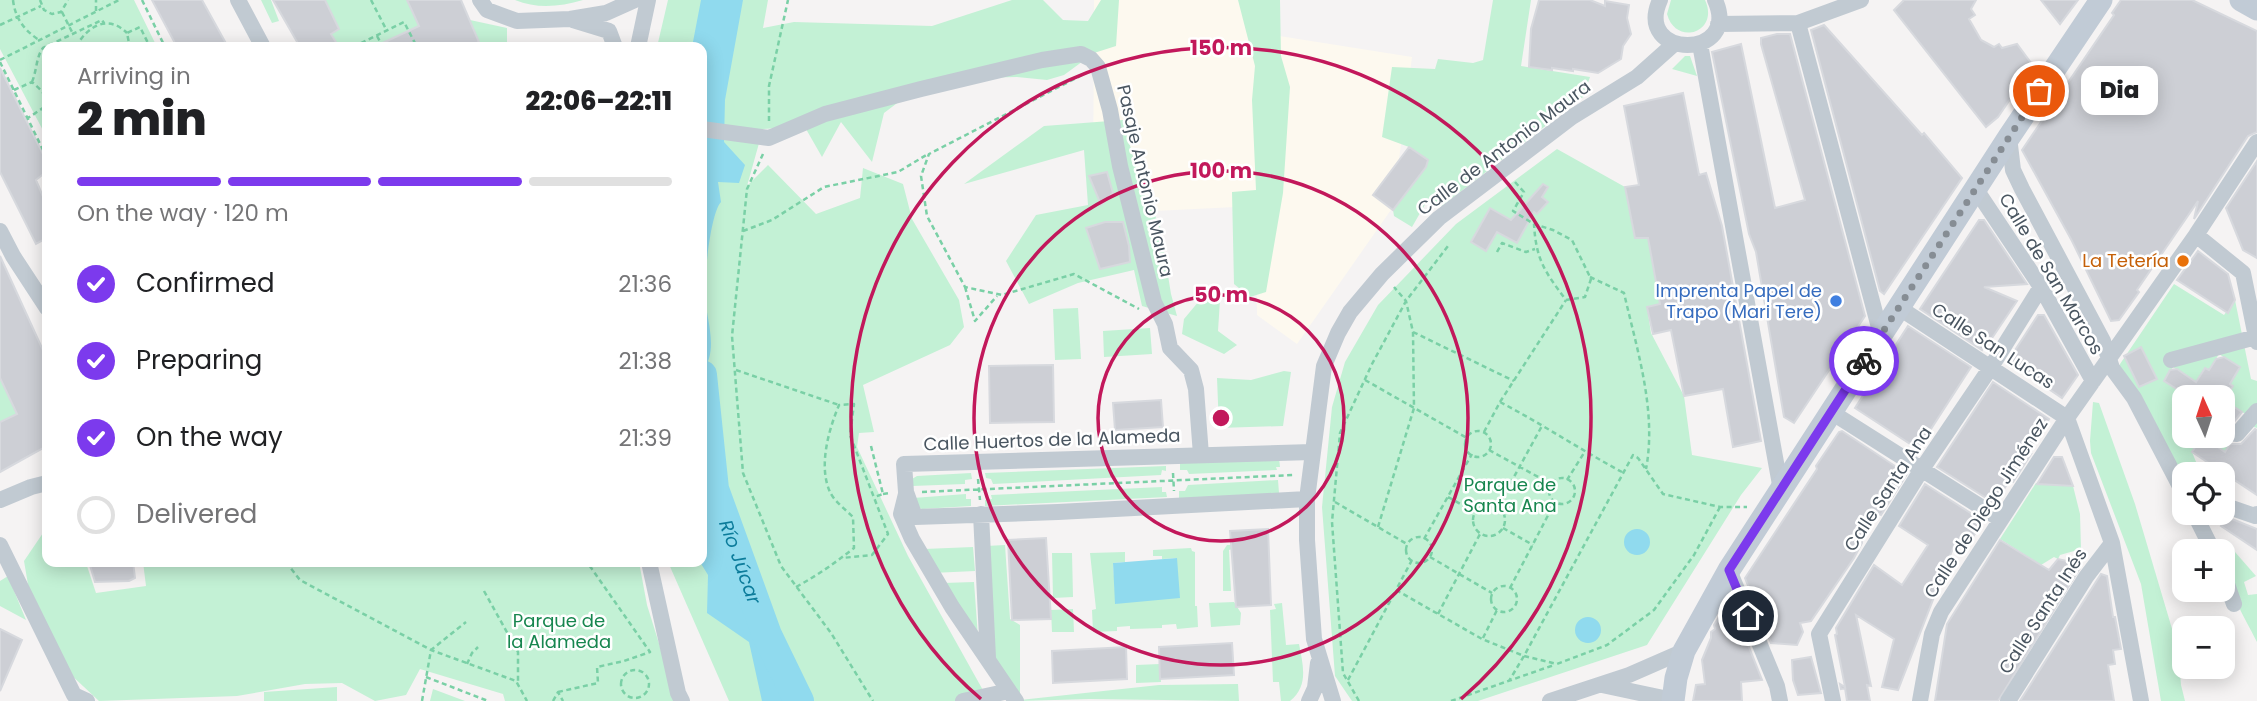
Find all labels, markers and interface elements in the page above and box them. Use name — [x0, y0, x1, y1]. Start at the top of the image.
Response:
text: 150 m — [1190, 33, 1252, 62]
text: Arriving in — [77, 60, 191, 92]
pin — [2009, 61, 2069, 121]
callout: Dia — [2081, 66, 2158, 116]
icon: bag — [2020, 72, 2058, 110]
street label: Calle de Antonio Maura — [1412, 74, 1596, 221]
text: Dia — [2100, 74, 2139, 106]
street label: Pasaje Antonio Maura — [1111, 82, 1180, 280]
text: 22:06–22:11 — [525, 83, 672, 119]
text: 2 min — [77, 87, 207, 151]
text: 100 m — [1190, 156, 1252, 185]
street label: Calle de San Marcos — [1993, 188, 2110, 359]
text: On the way · 120 m — [77, 197, 289, 229]
place label: La Tetería — [2082, 248, 2169, 273]
marker: La Tetería — [2175, 253, 2191, 269]
icon: check — [77, 265, 115, 303]
text: Confirmed — [136, 265, 274, 301]
text: 21:36 — [618, 268, 672, 300]
place label: Imprenta Papel de Trapo (Mari Tere) — [1655, 278, 1822, 324]
text: 50 m — [1194, 280, 1248, 309]
marker: Imprenta Papel de Trapo (Mari Tere) — [1828, 293, 1844, 309]
street label: Calle San Lucas — [1927, 297, 2060, 395]
courier — [1829, 326, 1899, 396]
icon: check — [77, 342, 115, 380]
text: Preparing — [136, 342, 262, 378]
icon: bike — [1845, 342, 1883, 380]
text: 21:38 — [618, 345, 672, 377]
north arrow — [2172, 385, 2235, 448]
map controls — [2172, 385, 2235, 679]
centre of rings — [1209, 406, 1233, 430]
street label: Calle de Diego Jiménez — [1918, 413, 2053, 603]
icon: check — [77, 419, 115, 457]
text: On the way — [136, 419, 283, 455]
street label: Calle Santa Ana — [1838, 421, 1937, 556]
text: 21:39 — [618, 422, 672, 454]
street label: Calle Huertos de la Alameda — [923, 423, 1181, 456]
button: locate — [2172, 462, 2235, 525]
park label: Parque de Santa Ana — [1463, 472, 1557, 518]
text: Delivered — [136, 496, 257, 532]
water label: Río Júcar — [712, 516, 768, 609]
button: + — [2172, 539, 2235, 602]
street label: Calle Santa Inés — [1993, 543, 2093, 678]
pin — [1718, 586, 1778, 646]
icon: home — [1729, 597, 1767, 635]
park label: Parque de la Alameda — [507, 608, 611, 654]
button: − — [2172, 616, 2235, 679]

